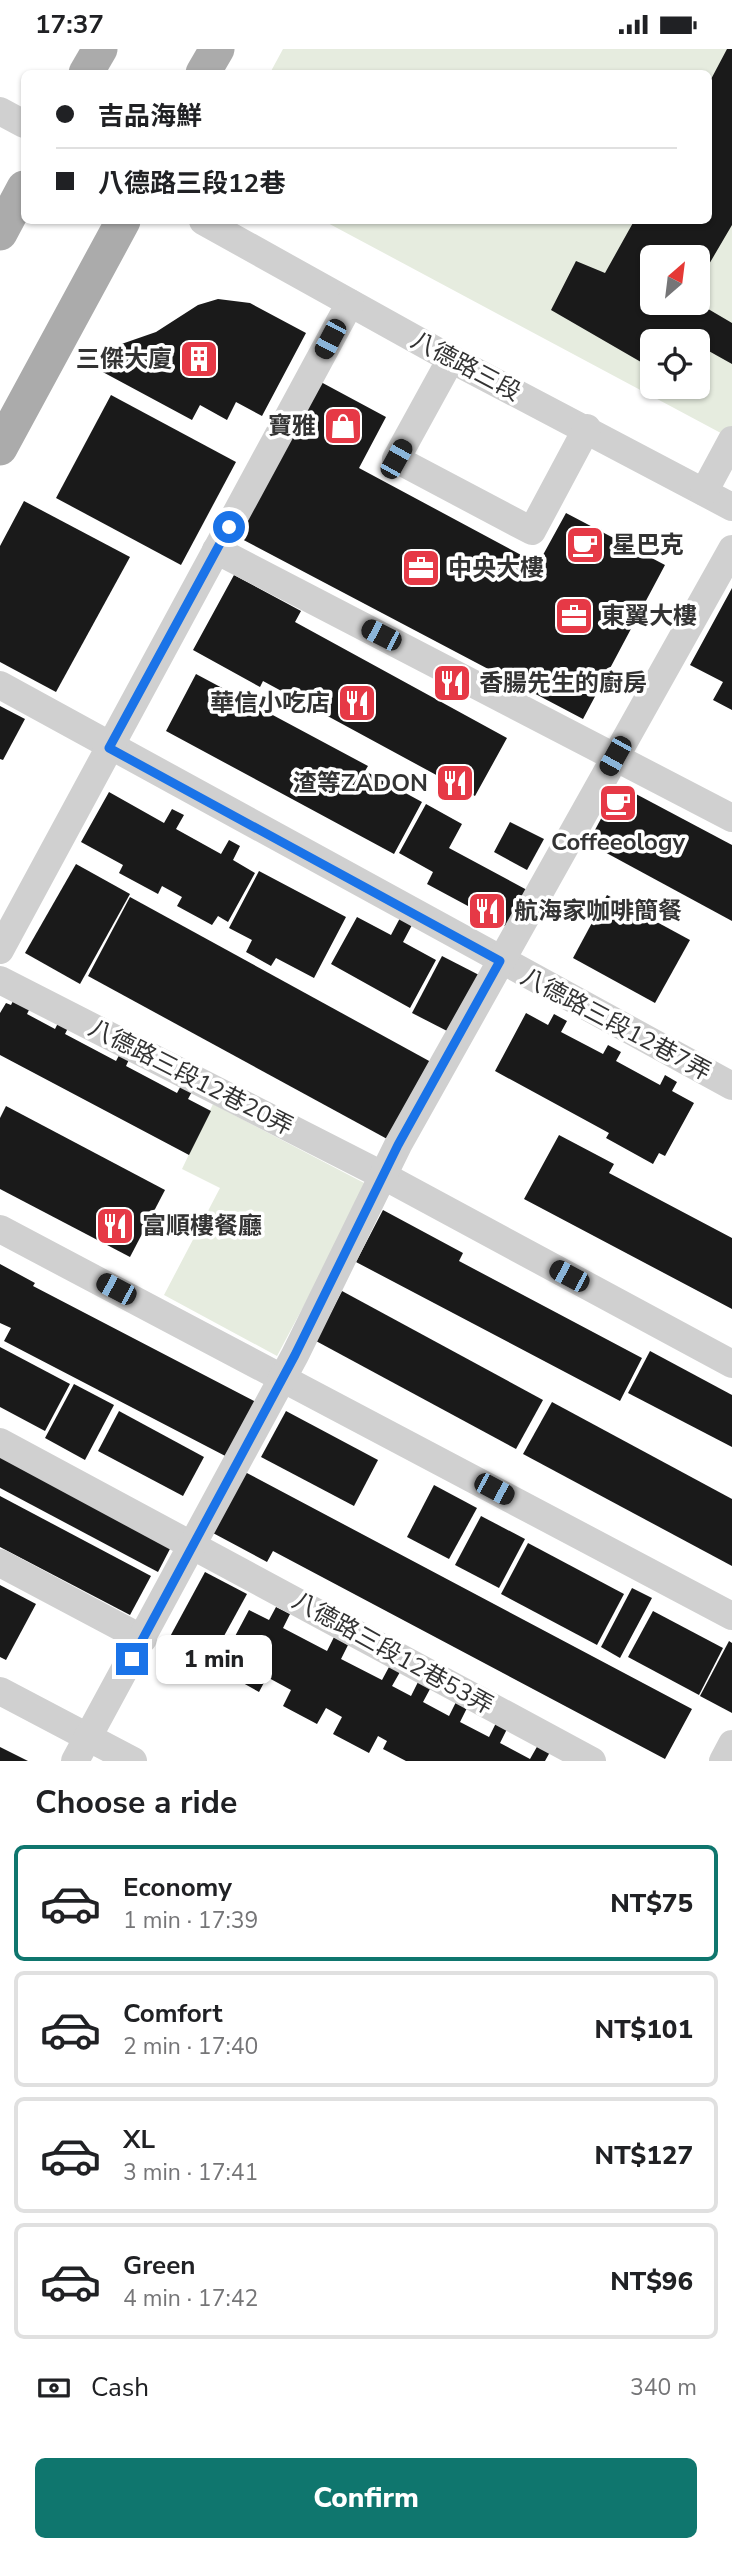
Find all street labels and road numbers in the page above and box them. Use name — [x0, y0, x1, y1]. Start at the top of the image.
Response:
street label: 八德路三段 — [406, 324, 526, 408]
street label: 八德路三段12巷7弄 — [515, 960, 717, 1088]
street label: 八德路三段12巷20弄 — [83, 1012, 299, 1142]
street label: 八德路三段12巷53弄 — [287, 1584, 499, 1722]

